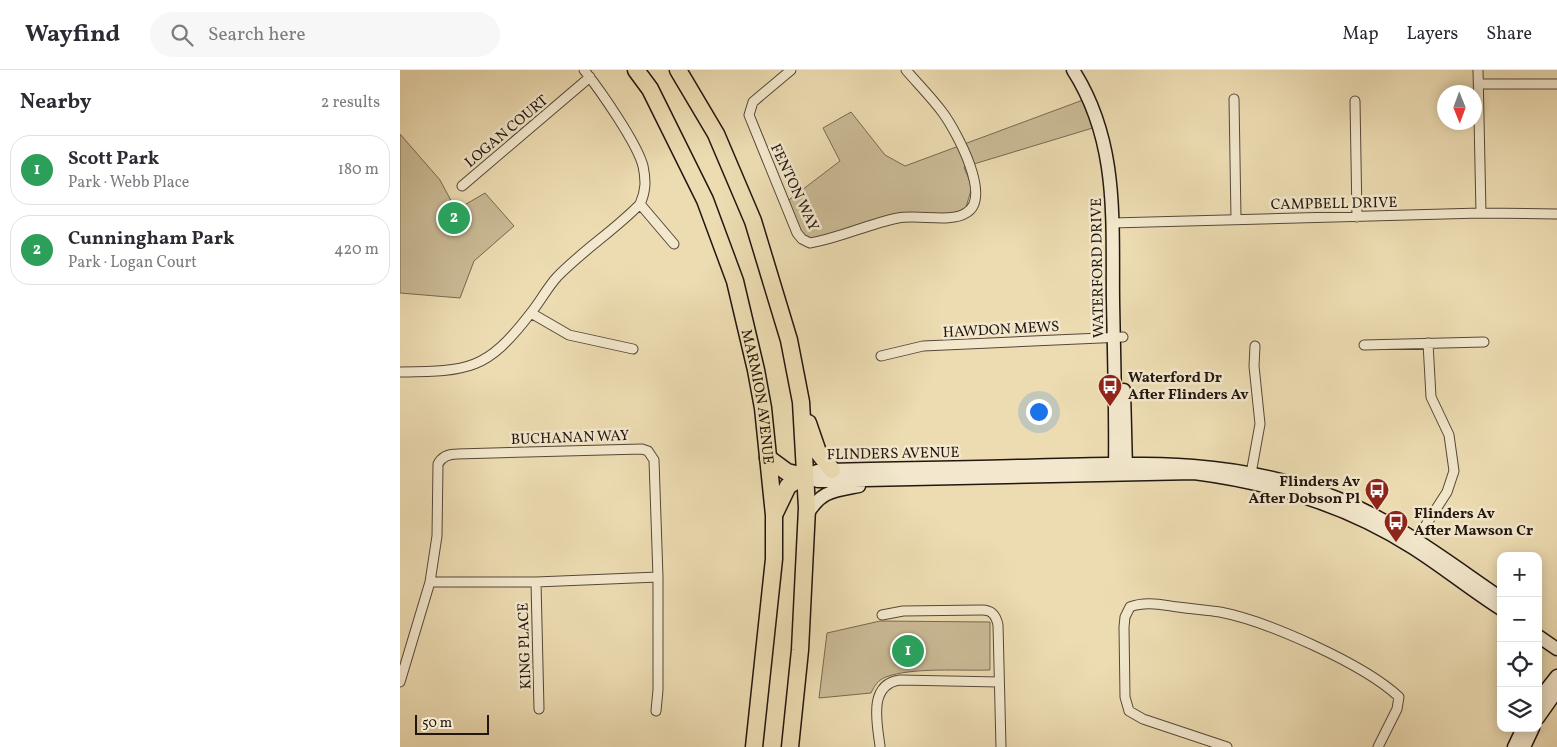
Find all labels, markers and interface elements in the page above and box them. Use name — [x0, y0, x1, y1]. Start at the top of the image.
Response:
search box — [150, 12, 500, 57]
text: Wayfind — [25, 18, 120, 52]
icon: search — [168, 21, 196, 49]
text: Search here — [208, 22, 305, 48]
text: Map — [1342, 22, 1378, 47]
text: Layers — [1406, 22, 1458, 47]
text: Share — [1486, 22, 1532, 47]
north arrow — [1437, 85, 1482, 130]
text: Nearby — [20, 88, 91, 117]
street label: LOGAN COURT — [461, 91, 553, 173]
text: 2 results — [321, 92, 380, 114]
street label: FENTON WAY — [764, 141, 823, 235]
text: Scott Park — [68, 146, 159, 172]
text: 1 — [34, 159, 40, 181]
text: 180 m — [338, 159, 379, 181]
text: Park · Webb Place — [68, 172, 189, 194]
street label: CAMPBELL DRIVE — [1270, 193, 1398, 216]
street label: WATERFORD DRIVE — [1087, 198, 1110, 338]
pin: 2 — [438, 199, 470, 237]
text: Cunningham Park — [68, 226, 235, 252]
text: 2 — [33, 239, 41, 261]
text: 420 m — [334, 239, 379, 261]
text: Park · Logan Court — [68, 252, 197, 274]
street label: HAWDON MEWS — [942, 317, 1060, 344]
street label: MARMION AVENUE — [735, 327, 778, 466]
place label: Waterford Dr After Flinders Av — [1128, 368, 1249, 406]
bus stop icon: Waterford Dr After Flinders Av — [1097, 373, 1123, 407]
your location — [1026, 399, 1052, 425]
street label: BUCHANAN WAY — [510, 426, 630, 451]
street label: FLINDERS AVENUE — [827, 443, 960, 466]
place label: Flinders Av After Dobson Pl — [1249, 472, 1361, 510]
bus stop icon: Flinders Av After Dobson Pl — [1364, 477, 1390, 511]
place label: Flinders Av After Mawson Cr — [1414, 504, 1533, 542]
bus stop icon: Flinders Av After Mawson Cr — [1383, 509, 1409, 543]
map controls — [1497, 552, 1542, 732]
button: + — [1497, 552, 1542, 597]
button: − — [1497, 597, 1542, 642]
street label: KING PLACE — [513, 602, 538, 690]
pin: 1 — [892, 632, 924, 670]
button: locate — [1497, 642, 1542, 687]
button: layers — [1497, 687, 1542, 732]
scale bar — [415, 712, 489, 735]
text: 50 m — [422, 714, 452, 733]

